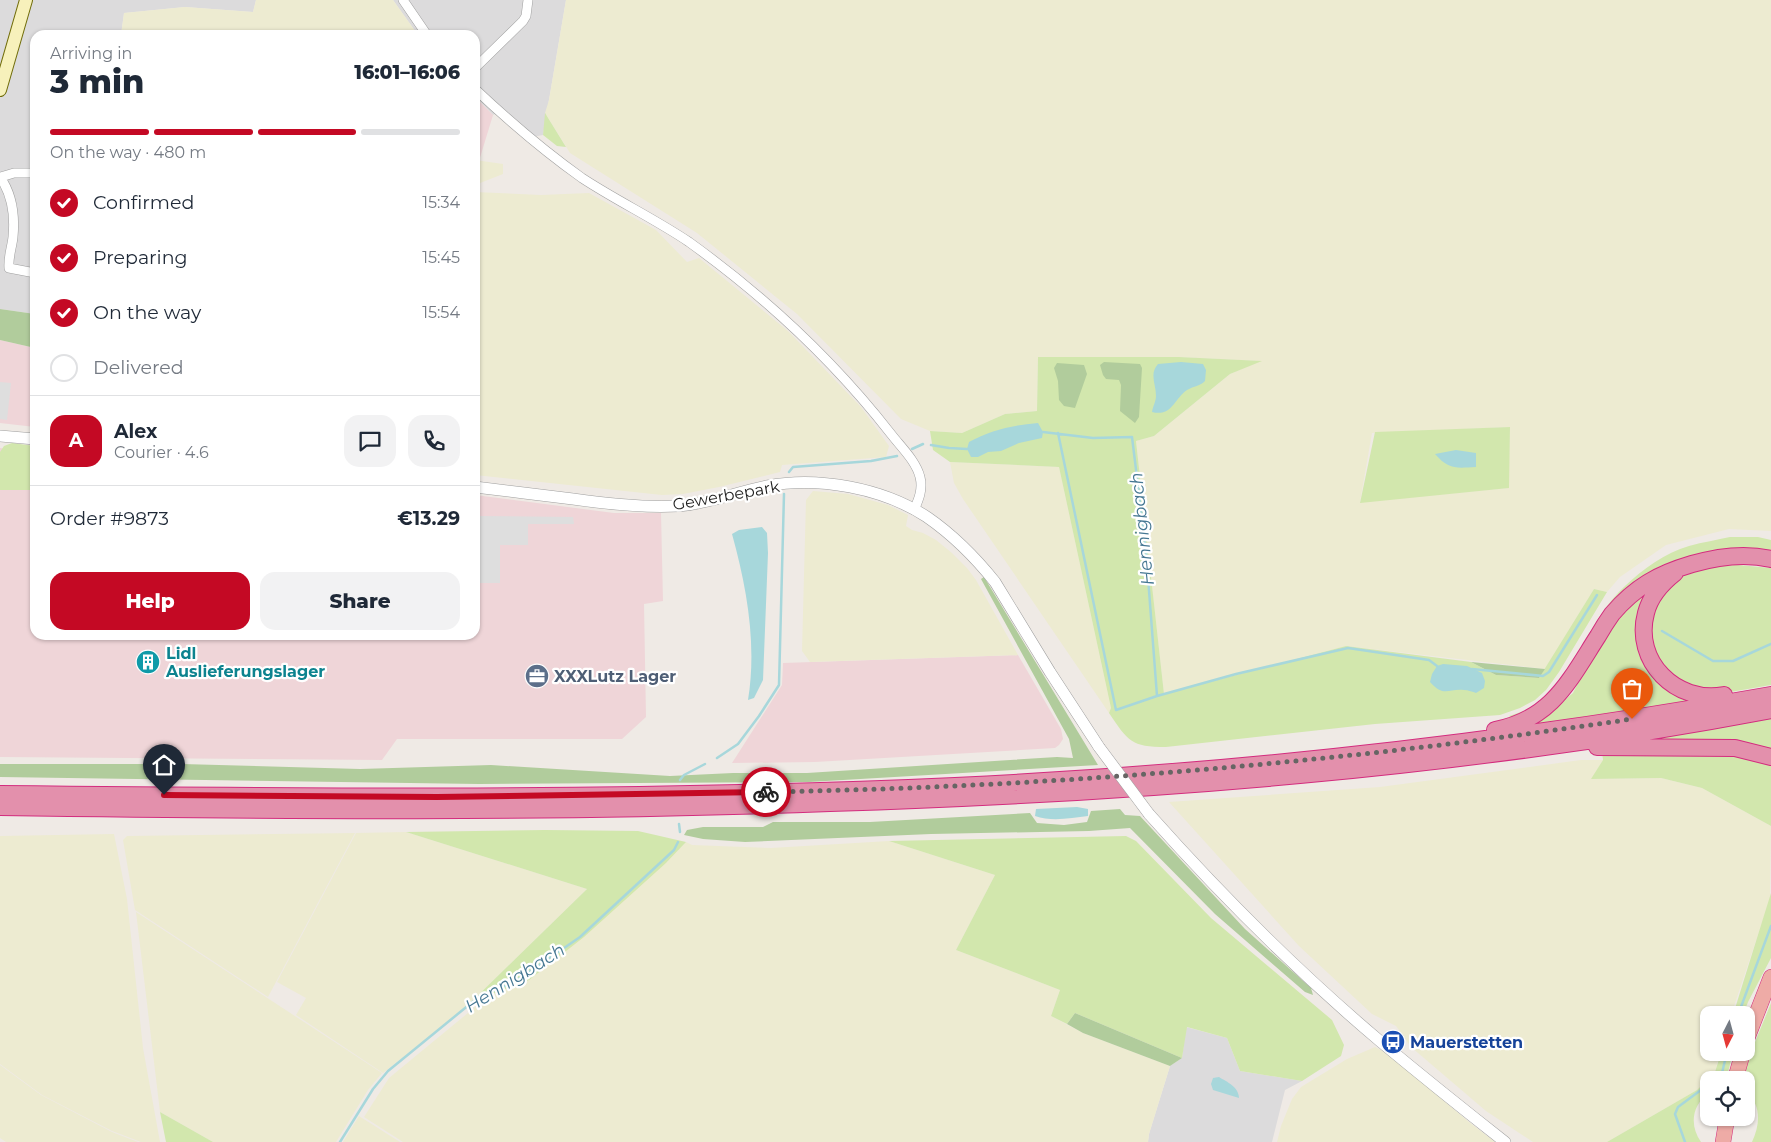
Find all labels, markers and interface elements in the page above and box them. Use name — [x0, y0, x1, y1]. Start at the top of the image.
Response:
text: Arriving in — [50, 44, 132, 63]
text: 16:01–16:06 — [354, 61, 460, 84]
text: 3 min — [50, 62, 144, 101]
text: On the way · 480 m — [50, 143, 206, 162]
icon: check — [50, 189, 78, 217]
text: Confirmed — [93, 191, 194, 214]
text: 15:34 — [422, 193, 460, 212]
icon: check — [50, 244, 78, 272]
text: Preparing — [93, 246, 188, 269]
text: 15:45 — [422, 248, 460, 267]
icon: check — [50, 299, 78, 327]
text: On the way — [93, 301, 201, 324]
text: 15:54 — [422, 303, 460, 322]
text: Delivered — [93, 356, 184, 379]
button: chat — [344, 415, 396, 467]
button: phone — [408, 415, 460, 467]
text: Alex — [114, 420, 157, 443]
text: A — [69, 429, 83, 452]
text: Courier · 4.6 — [114, 443, 209, 462]
water label: Hennigbach — [1125, 471, 1159, 587]
street label: Gewerbepark — [671, 477, 781, 514]
text: Order #9873 — [50, 507, 169, 530]
text: €13.29 — [397, 507, 460, 530]
button: Help — [50, 572, 250, 630]
button: Share — [260, 572, 460, 630]
place label: Lidl Auslieferungslager — [165, 644, 325, 681]
building icon: Lidl Auslieferungslager — [135, 649, 161, 675]
office icon: XXXLutz Lager — [524, 663, 550, 689]
place label: XXXLutz Lager — [554, 667, 676, 686]
pin — [1611, 668, 1653, 719]
icon: bag — [1618, 675, 1646, 703]
pin — [143, 744, 185, 795]
icon: home — [150, 751, 178, 779]
courier — [741, 767, 791, 817]
icon: bike — [752, 778, 780, 806]
water label: Hennigbach — [461, 939, 569, 1017]
north arrow — [1700, 1006, 1755, 1061]
map controls — [1700, 1006, 1755, 1126]
bus stop icon: Mauerstetten — [1380, 1029, 1406, 1055]
place label: Mauerstetten — [1410, 1033, 1523, 1052]
button: locate — [1700, 1071, 1755, 1126]

